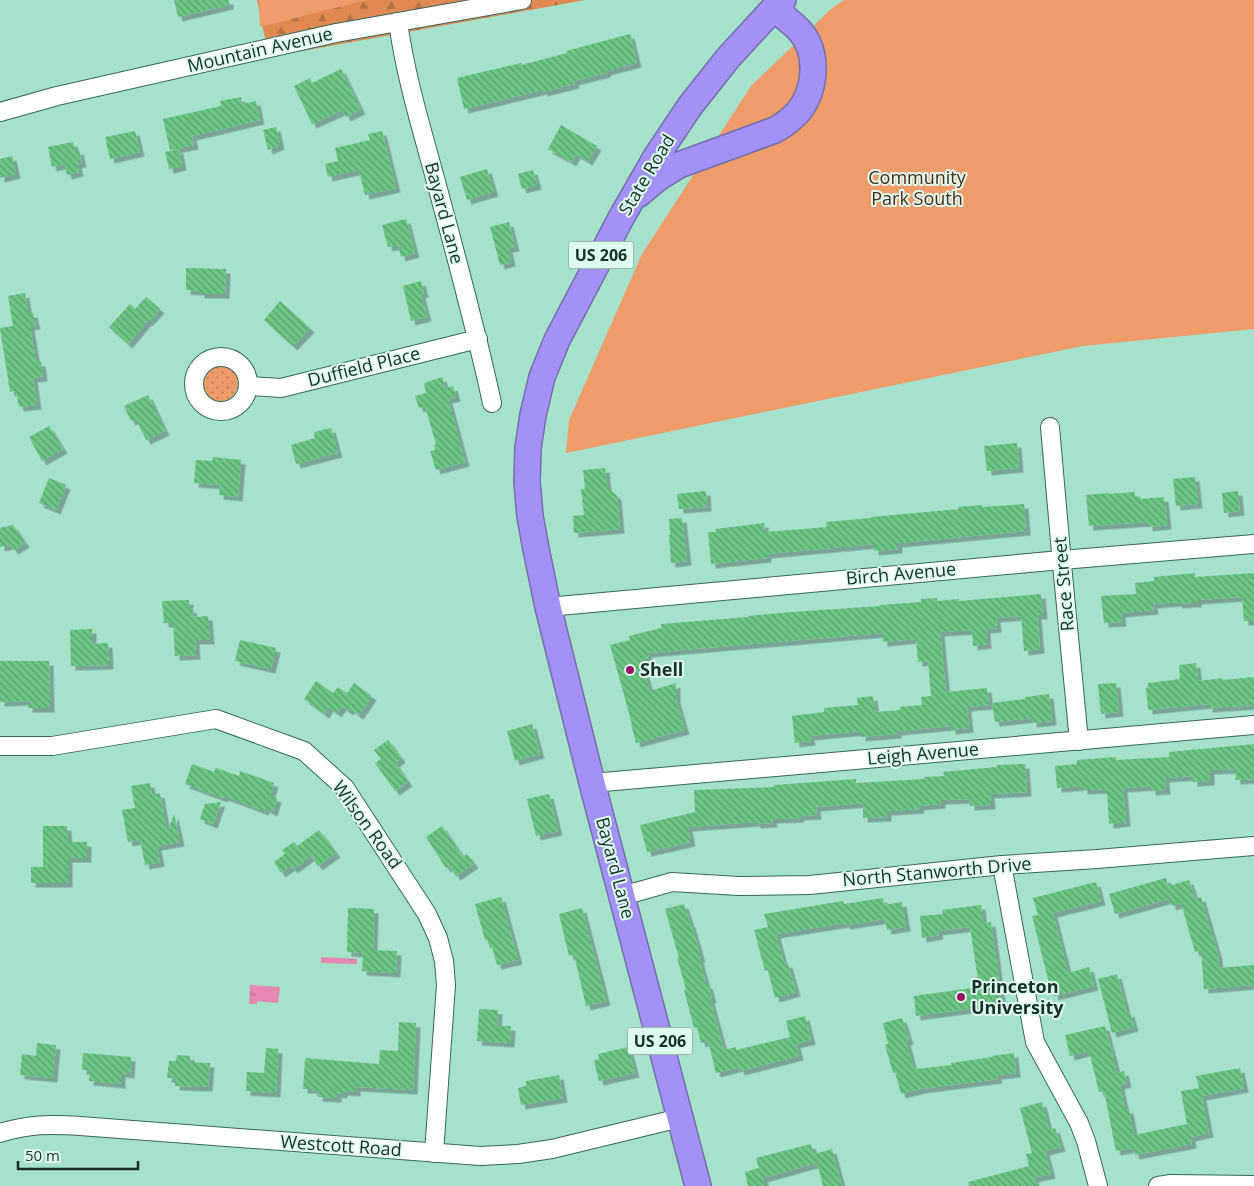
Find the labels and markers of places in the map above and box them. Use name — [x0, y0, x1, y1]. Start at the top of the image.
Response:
place label: Shell — [640, 657, 683, 681]
marker: Shell — [624, 664, 636, 676]
place label: Princeton University — [971, 974, 1064, 1019]
marker: Princeton University — [955, 991, 967, 1003]

